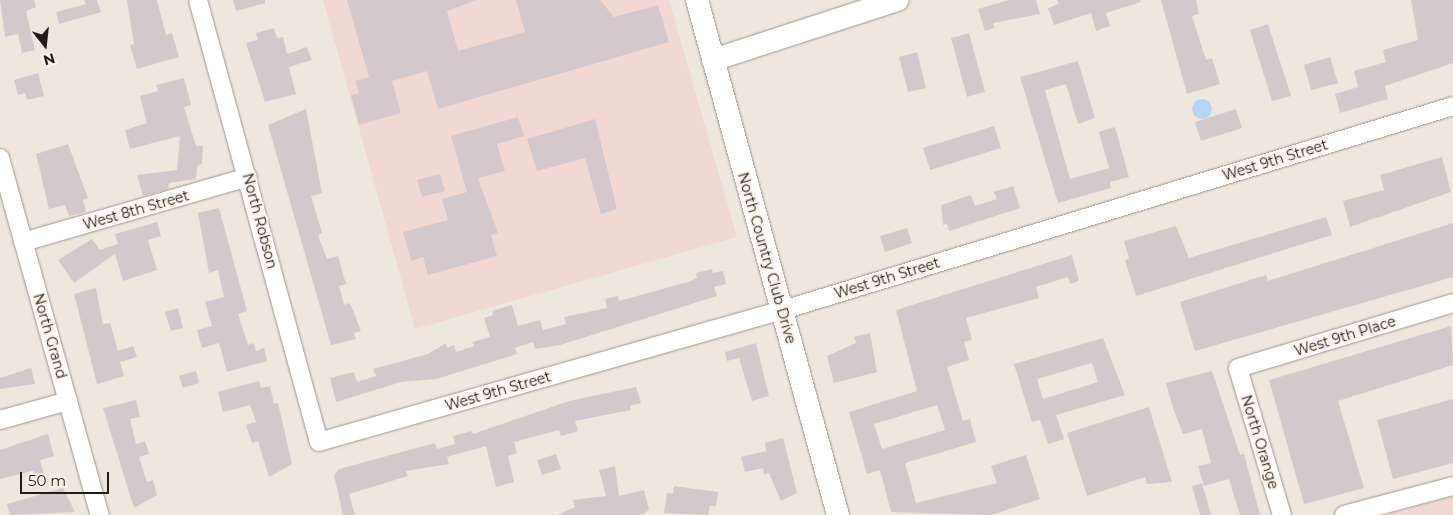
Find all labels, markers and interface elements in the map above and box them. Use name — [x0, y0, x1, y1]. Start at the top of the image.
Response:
north arrow — [20, 20, 70, 70]
text: N — [41, 49, 57, 70]
street label: West 9th Street — [1220, 136, 1330, 184]
street label: North Country Club Drive — [734, 170, 800, 346]
street label: North Robson — [239, 171, 281, 271]
street label: West 8th Street — [81, 187, 191, 233]
street label: West 9th Street — [832, 254, 942, 302]
street label: North Grand — [30, 291, 70, 381]
street label: West 9th Place — [1292, 313, 1398, 359]
street label: West 9th Street — [443, 368, 553, 414]
street label: North Orange — [1238, 393, 1282, 491]
scale bar — [22, 462, 111, 494]
text: 50 m — [28, 471, 66, 490]

